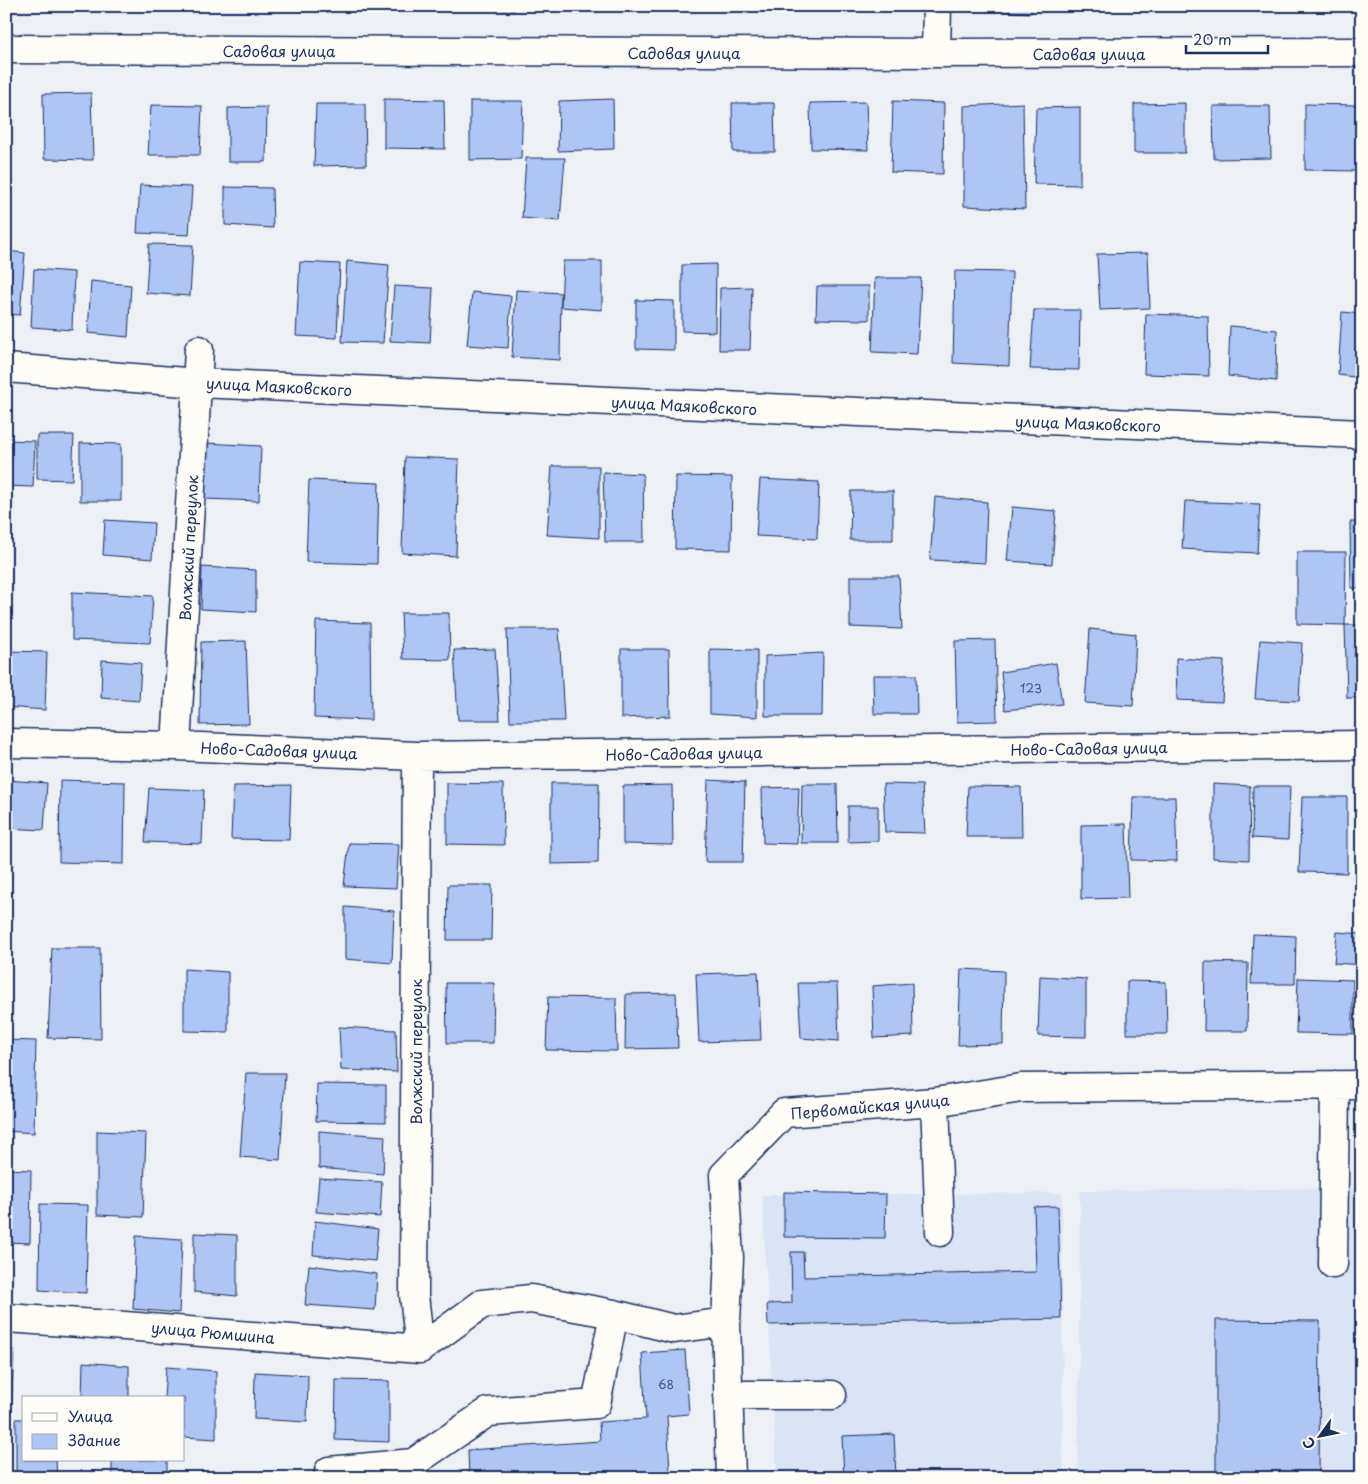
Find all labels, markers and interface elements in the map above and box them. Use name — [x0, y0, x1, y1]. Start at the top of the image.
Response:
scale bar — [1186, 22, 1268, 54]
text: 20 m — [1193, 27, 1232, 50]
street label: Садовая улица — [223, 39, 336, 62]
street label: Садовая улица — [628, 41, 741, 64]
street label: Садовая улица — [1033, 42, 1146, 65]
street label: улица Маяковского — [205, 371, 353, 401]
street label: улица Маяковского — [610, 390, 758, 420]
street label: улица Маяковского — [1015, 409, 1161, 437]
street label: Волжский переулок — [173, 474, 203, 622]
house number: 123 — [1020, 679, 1042, 697]
street label: Ново-Садовая улица — [1010, 735, 1168, 761]
street label: Ново-Садовая улица — [200, 736, 358, 764]
street label: Ново-Садовая улица — [605, 740, 763, 766]
street label: Волжский переулок — [404, 979, 427, 1125]
street label: Первомайская улица — [790, 1088, 951, 1124]
street label: улица Рюмшина — [150, 1315, 276, 1349]
house number: 68 — [658, 1375, 674, 1393]
legend — [22, 1396, 185, 1462]
text: Улица — [68, 1404, 113, 1427]
north arrow — [1296, 1412, 1346, 1462]
text: Здание — [68, 1428, 121, 1451]
text: С — [1297, 1433, 1320, 1453]

